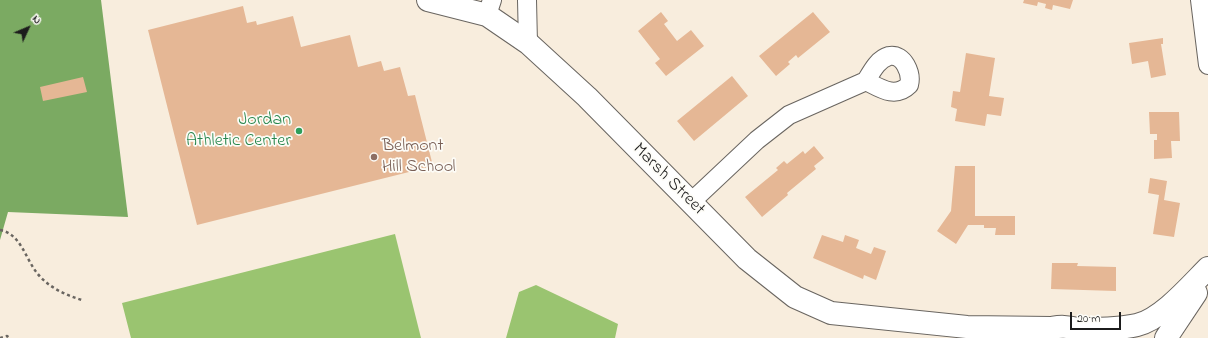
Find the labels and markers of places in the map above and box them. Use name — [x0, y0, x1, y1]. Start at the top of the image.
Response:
place label: Jordan Athletic Center — [186, 110, 291, 152]
marker: Jordan Athletic Center — [294, 126, 304, 136]
place label: Belmont Hill School — [382, 136, 456, 178]
marker: Belmont Hill School — [369, 152, 379, 162]

